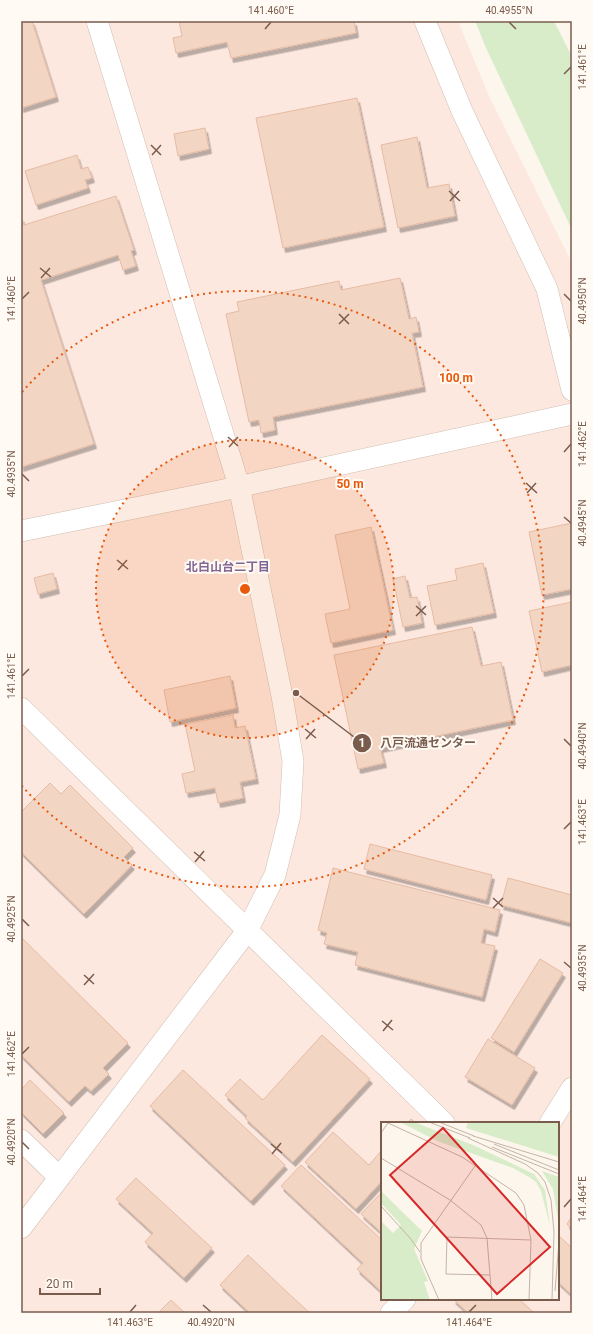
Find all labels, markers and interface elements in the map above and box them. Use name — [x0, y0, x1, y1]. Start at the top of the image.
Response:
text: 141.460°E — [248, 5, 294, 16]
text: 40.4955°N — [485, 5, 533, 16]
text: 141.461°E — [577, 44, 588, 90]
text: 141.460°E — [6, 276, 17, 322]
text: 40.4950°N — [577, 277, 588, 325]
text: 100 m — [439, 371, 473, 385]
text: 141.462°E — [577, 421, 588, 467]
text: 40.4935°N — [6, 450, 17, 498]
text: 50 m — [336, 477, 364, 491]
text: 40.4945°N — [577, 499, 588, 547]
district label: 北白山台二丁目 — [186, 560, 270, 574]
centre of rings — [238, 582, 252, 596]
text: 141.461°E — [6, 653, 17, 699]
text: 40.4940°N — [577, 722, 588, 770]
callout: 八戸流通センター — [352, 731, 484, 755]
text: 1 — [359, 736, 365, 750]
text: 八戸流通センター — [380, 736, 476, 750]
text: 141.463°E — [577, 799, 588, 845]
text: 40.4925°N — [6, 895, 17, 943]
text: 40.4935°N — [577, 944, 588, 992]
text: 141.462°E — [6, 1031, 17, 1077]
text: 40.4920°N — [6, 1118, 17, 1166]
inset map — [381, 1122, 559, 1300]
text: 141.464°E — [577, 1176, 588, 1222]
scale bar — [40, 1270, 100, 1296]
text: 20 m — [46, 1277, 73, 1291]
text: 141.463°E — [107, 1317, 153, 1328]
text: 40.4920°N — [187, 1317, 235, 1328]
text: 141.464°E — [446, 1317, 492, 1328]

